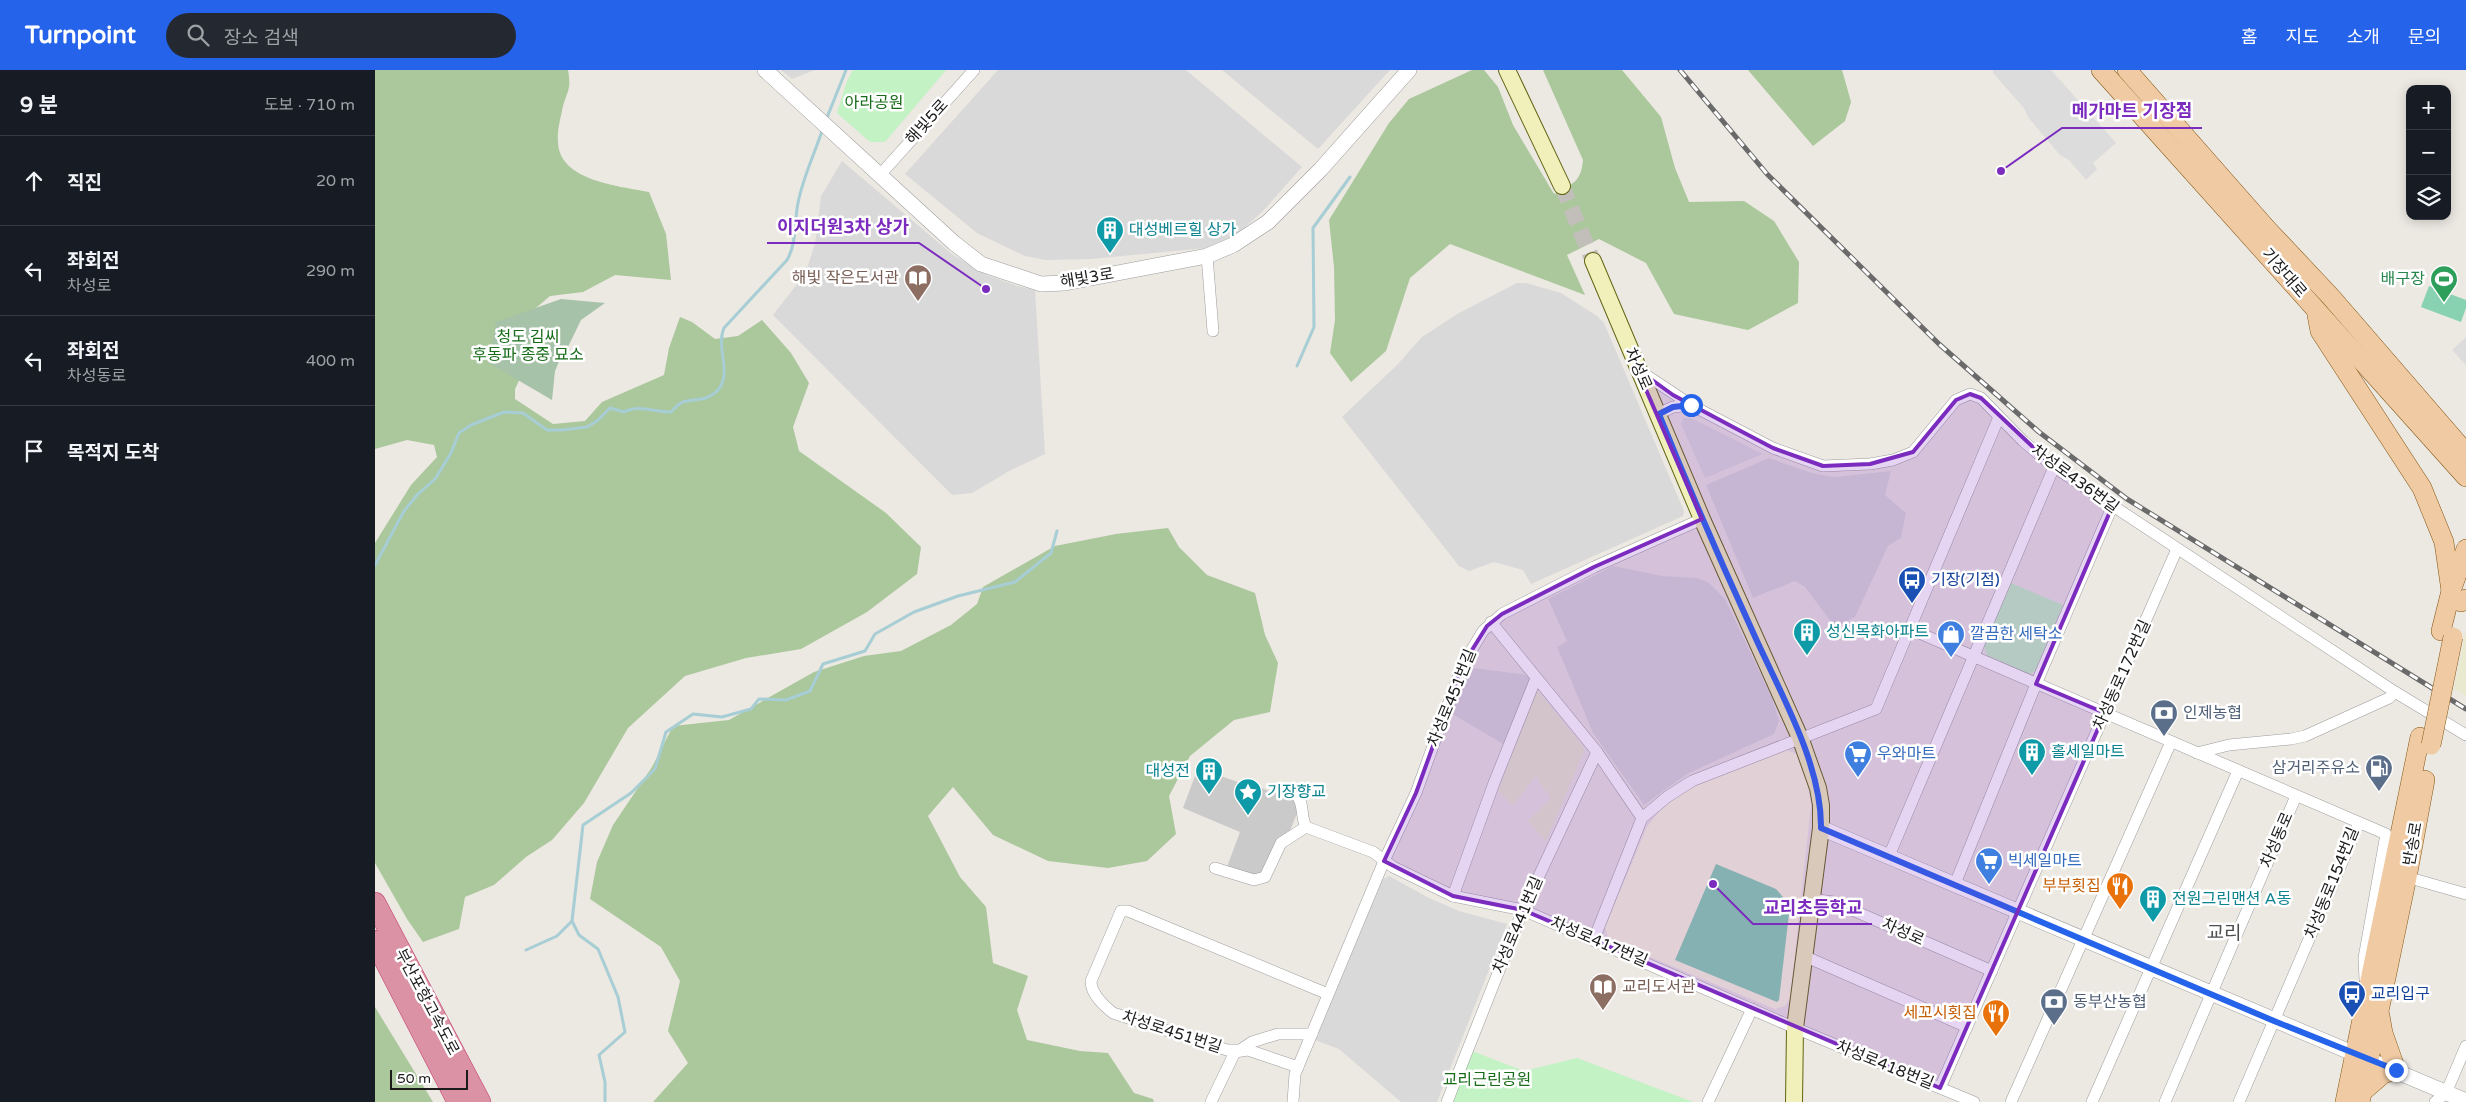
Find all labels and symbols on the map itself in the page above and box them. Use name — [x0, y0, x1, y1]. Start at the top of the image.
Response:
park label: 아라공원 — [845, 93, 903, 113]
street label: 해빛5로 — [901, 95, 953, 149]
callout: 메가마트 기장점 — [2062, 95, 2202, 128]
text: 메가마트 기장점 — [2072, 100, 2192, 122]
callout: 이지더원3차 상가 — [767, 210, 919, 243]
building icon: 대성베르힐 상가 — [1095, 215, 1125, 254]
text: 이지더원3차 상가 — [777, 216, 909, 238]
place label: 대성베르힐 상가 — [1129, 220, 1236, 240]
street label: 기장대로 — [2257, 244, 2311, 302]
library icon: 해빛 작은도서관 — [903, 263, 933, 302]
street label: 해빛3로 — [1059, 264, 1116, 292]
sports icon: 배구장 — [2429, 264, 2459, 303]
place label: 해빛 작은도서관 — [792, 268, 899, 288]
place label: 배구장 — [2381, 269, 2425, 289]
park label: 청도 김씨 후동파 종중 묘소 — [472, 327, 584, 365]
street label: 차성로 — [1620, 345, 1656, 393]
route start — [1680, 394, 1703, 417]
street label: 차성로436번길 — [2027, 440, 2123, 518]
bus stop icon: 기장(기점) — [1897, 565, 1927, 604]
place label: 기장(기점) — [1931, 570, 2000, 590]
building icon: 성신목화아파트 — [1792, 617, 1822, 656]
street label: 차성동로172번길 — [2089, 617, 2155, 733]
shop icon: 깔끔한 세탁소 — [1936, 619, 1966, 658]
place label: 성신목화아파트 — [1826, 622, 1929, 642]
place label: 깔끔한 세탁소 — [1970, 624, 2062, 644]
street label: 차성로451번길 — [1423, 646, 1481, 750]
bank icon: 인제농협 — [2149, 698, 2179, 737]
place label: 인제농협 — [2183, 703, 2242, 723]
building icon: 홀세일마트 — [2017, 737, 2047, 776]
supermarket icon: 우와마트 — [1843, 739, 1873, 778]
place label: 홀세일마트 — [2051, 742, 2125, 762]
place label: 우와마트 — [1877, 744, 1936, 764]
fuel station icon: 삼거리주유소 — [2364, 753, 2394, 792]
building icon: 대성전 — [1194, 756, 1224, 795]
place label: 삼거리주유소 — [2272, 758, 2360, 778]
place label: 대성전 — [1146, 761, 1190, 781]
place icon: 기장향교 — [1233, 777, 1263, 816]
place label: 기장향교 — [1267, 782, 1326, 802]
street label: 차성동로 — [2256, 809, 2298, 871]
street label: 반송로 — [2399, 820, 2427, 867]
street label: 차성동로154번길 — [2301, 824, 2363, 942]
supermarket icon: 빅세일마트 — [1974, 846, 2004, 885]
place label: 빅세일마트 — [2008, 851, 2082, 871]
restaurant icon: 부부횟집 — [2105, 871, 2135, 910]
street label: 차성로441번길 — [1489, 873, 1547, 977]
place label: 부부횟집 — [2042, 876, 2101, 896]
building icon: 전원그린맨션 A동 — [2138, 884, 2168, 923]
place label: 전원그린맨션 A동 — [2172, 889, 2291, 909]
callout: 교리초등학교 — [1753, 891, 1872, 924]
text: 교리초등학교 — [1763, 897, 1863, 919]
street label: 차성로417번길 — [1547, 913, 1651, 971]
street label: 차성로 — [1879, 914, 1927, 950]
district label: 교리 — [2207, 922, 2241, 944]
street label: 부산포항고속도로 — [391, 945, 464, 1059]
library icon: 교리도서관 — [1588, 972, 1618, 1011]
place label: 교리도서관 — [1622, 977, 1696, 997]
bus stop icon: 교리입구 — [2337, 979, 2367, 1018]
place label: 교리입구 — [2371, 984, 2430, 1004]
bank icon: 동부산농협 — [2039, 987, 2069, 1026]
place label: 동부산농협 — [2073, 992, 2147, 1012]
restaurant icon: 세꼬시횟집 — [1981, 998, 2011, 1037]
place label: 세꼬시횟집 — [1903, 1003, 1977, 1023]
street label: 차성로451번길 — [1120, 1006, 1224, 1058]
street label: 차성로418번길 — [1833, 1036, 1937, 1094]
route end — [2385, 1059, 2408, 1082]
scale bar — [390, 1067, 467, 1090]
park label: 교리근린공원 — [1443, 1070, 1531, 1090]

